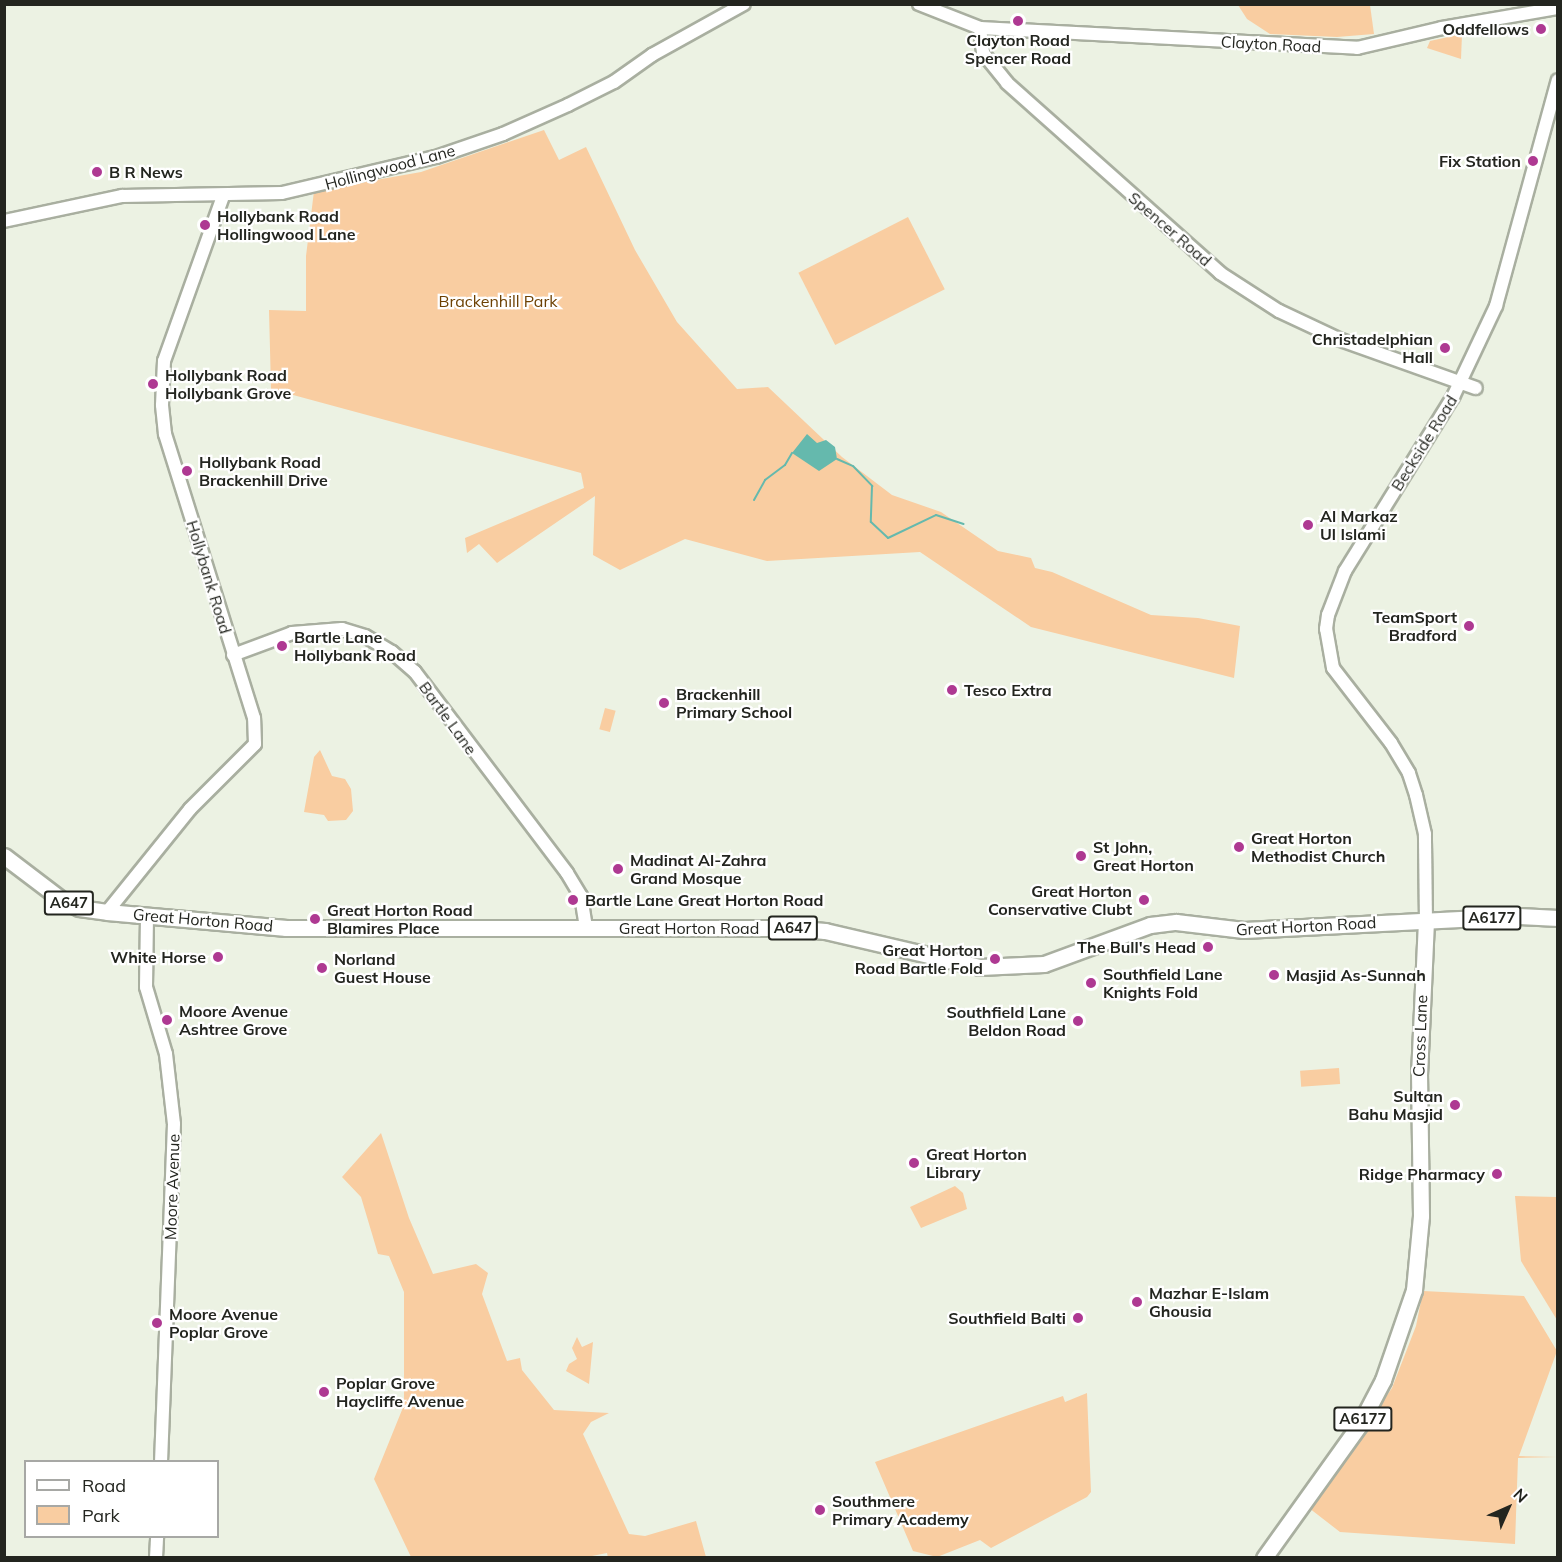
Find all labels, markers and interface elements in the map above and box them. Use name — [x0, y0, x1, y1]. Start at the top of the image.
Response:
marker: Clayton Road Spencer Road — [1011, 14, 1025, 28]
place label: Oddfellows — [1442, 19, 1529, 39]
marker: Oddfellows — [1534, 22, 1548, 36]
place label: Clayton Road Spencer Road — [965, 30, 1071, 68]
street label: Clayton Road — [1220, 32, 1322, 56]
street label: Hollingwood Lane — [323, 140, 457, 194]
place label: Fix Station — [1439, 151, 1521, 171]
marker: Fix Station — [1526, 154, 1540, 168]
place label: B R News — [109, 162, 183, 182]
marker: B R News — [90, 165, 104, 179]
street label: Spencer Road — [1125, 188, 1215, 270]
place label: Hollybank Road Hollingwood Lane — [217, 206, 355, 244]
marker: Hollybank Road Hollingwood Lane — [198, 218, 212, 232]
park label: Brackenhill Park — [439, 291, 557, 311]
place label: Christadelphian Hall — [1312, 329, 1433, 367]
marker: Christadelphian Hall — [1438, 341, 1452, 355]
place label: Hollybank Road Hollybank Grove — [165, 365, 291, 403]
marker: Hollybank Road Hollybank Grove — [146, 377, 160, 391]
street label: Beckside Road — [1387, 392, 1461, 494]
place label: Hollybank Road Brackenhill Drive — [199, 452, 328, 490]
marker: Hollybank Road Brackenhill Drive — [180, 464, 194, 478]
place label: Al Markaz Ul Islami — [1320, 506, 1398, 544]
street label: Hollybank Road — [183, 518, 235, 636]
marker: Al Markaz Ul Islami — [1301, 518, 1315, 532]
place label: TeamSport Bradford — [1373, 607, 1457, 645]
marker: TeamSport Bradford — [1462, 619, 1476, 633]
place label: Bartle Lane Hollybank Road — [294, 627, 416, 665]
marker: Bartle Lane Hollybank Road — [275, 639, 289, 653]
street label: Bartle Lane — [415, 678, 481, 758]
place label: Tesco Extra — [964, 680, 1052, 700]
marker: Tesco Extra — [945, 683, 959, 697]
place label: Brackenhill Primary School — [676, 684, 792, 722]
marker: Brackenhill Primary School — [657, 696, 671, 710]
place label: Great Horton Methodist Church — [1251, 828, 1385, 866]
place label: St John, Great Horton — [1093, 837, 1194, 875]
marker: Great Horton Methodist Church — [1232, 840, 1246, 854]
marker: St John, Great Horton — [1074, 849, 1088, 863]
place label: Madinat Al-Zahra Grand Mosque — [630, 850, 766, 888]
marker: Madinat Al-Zahra Grand Mosque — [611, 862, 625, 876]
place label: Great Horton Conservative Clubt — [988, 881, 1132, 919]
place label: Bartle Lane Great Horton Road — [585, 890, 823, 910]
road number: A647 — [44, 891, 94, 915]
marker: Bartle Lane Great Horton Road — [566, 893, 580, 907]
marker: Great Horton Conservative Clubt — [1137, 893, 1151, 907]
place label: Great Horton Road Blamires Place — [327, 900, 473, 938]
street label: Great Horton Road — [132, 904, 274, 936]
road number: A6177 — [1462, 906, 1522, 930]
marker: Great Horton Road Blamires Place — [308, 912, 322, 926]
street label: Great Horton Road — [1235, 913, 1377, 939]
road number: A647 — [768, 916, 818, 940]
street label: Great Horton Road — [619, 918, 759, 938]
place label: The Bull's Head — [1077, 937, 1196, 957]
place label: Great Horton Road Bartle Fold — [855, 940, 983, 978]
marker: The Bull's Head — [1201, 940, 1215, 954]
place label: White Horse — [110, 947, 206, 967]
place label: Norland Guest House — [334, 949, 431, 987]
marker: White Horse — [211, 950, 225, 964]
marker: Great Horton Road Bartle Fold — [988, 952, 1002, 966]
marker: Norland Guest House — [315, 961, 329, 975]
place label: Southfield Lane Knights Fold — [1103, 964, 1223, 1002]
place label: Masjid As-Sunnah — [1286, 965, 1426, 985]
marker: Masjid As-Sunnah — [1267, 968, 1281, 982]
marker: Southfield Lane Knights Fold — [1084, 976, 1098, 990]
street label: Cross Lane — [1409, 995, 1431, 1077]
place label: Moore Avenue Ashtree Grove — [179, 1001, 288, 1039]
place label: Southfield Lane Beldon Road — [946, 1002, 1066, 1040]
marker: Moore Avenue Ashtree Grove — [160, 1013, 174, 1027]
marker: Southfield Lane Beldon Road — [1071, 1014, 1085, 1028]
place label: Sultan Bahu Masjid — [1348, 1086, 1443, 1124]
marker: Sultan Bahu Masjid — [1448, 1098, 1462, 1112]
street label: Moore Avenue — [161, 1134, 183, 1240]
place label: Great Horton Library — [926, 1144, 1027, 1182]
marker: Great Horton Library — [907, 1156, 921, 1170]
place label: Ridge Pharmacy — [1359, 1164, 1485, 1184]
marker: Ridge Pharmacy — [1490, 1167, 1504, 1181]
place label: Mazhar E-Islam Ghousia — [1149, 1283, 1269, 1321]
marker: Mazhar E-Islam Ghousia — [1130, 1295, 1144, 1309]
place label: Moore Avenue Poplar Grove — [169, 1304, 278, 1342]
place label: Southfield Balti — [948, 1308, 1066, 1328]
marker: Southfield Balti — [1071, 1311, 1085, 1325]
marker: Moore Avenue Poplar Grove — [150, 1316, 164, 1330]
place label: Poplar Grove Haycliffe Avenue — [336, 1373, 464, 1411]
marker: Poplar Grove Haycliffe Avenue — [317, 1385, 331, 1399]
road number: A6177 — [1333, 1407, 1393, 1431]
legend — [24, 1460, 219, 1538]
text: Road — [82, 1474, 126, 1497]
north arrow — [1478, 1478, 1538, 1538]
text: N — [1509, 1484, 1532, 1507]
place label: Southmere Primary Academy — [832, 1491, 969, 1529]
marker: Southmere Primary Academy — [813, 1503, 827, 1517]
text: Park — [82, 1504, 120, 1527]

